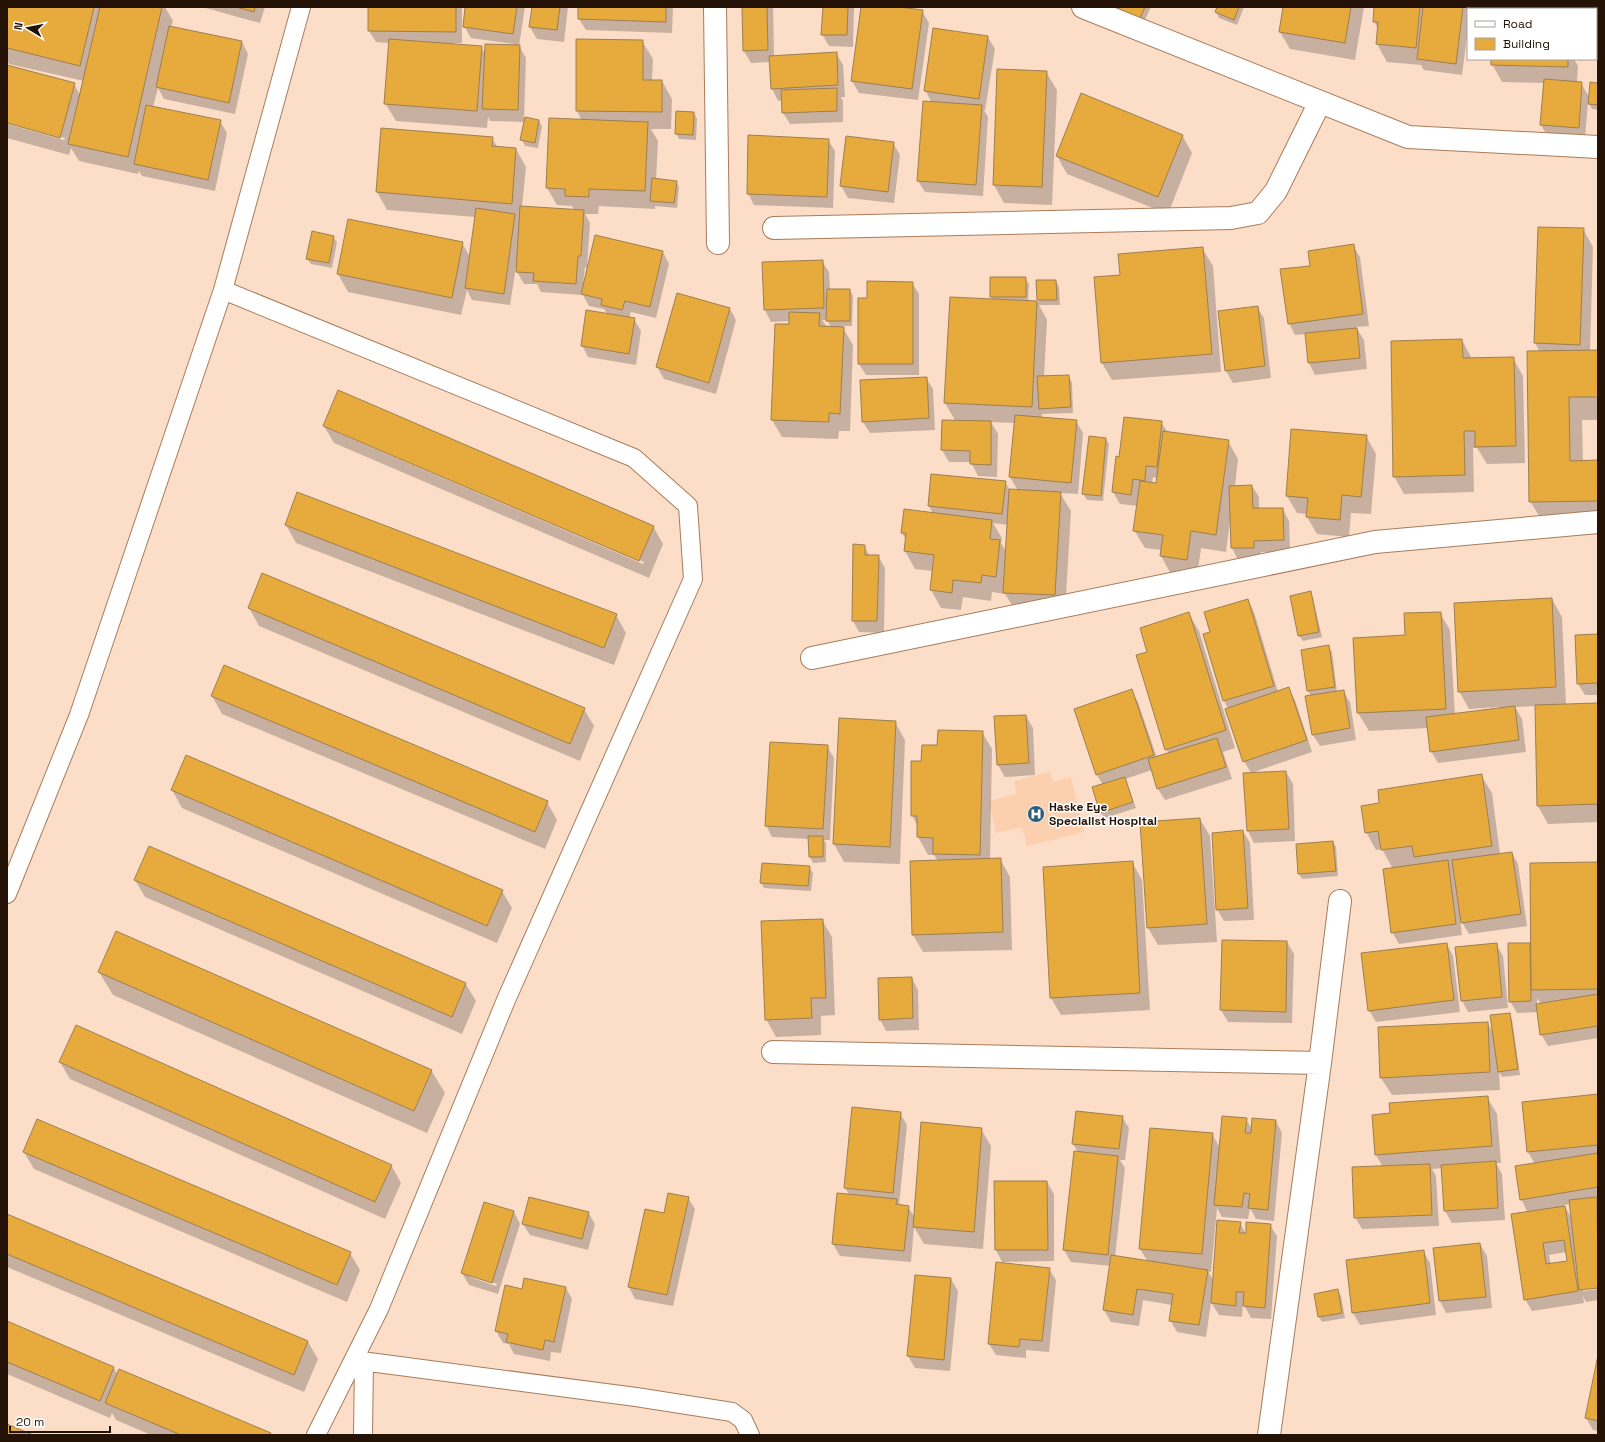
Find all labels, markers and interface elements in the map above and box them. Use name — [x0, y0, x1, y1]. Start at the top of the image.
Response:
north arrow — [8, 8, 48, 48]
legend — [1467, 8, 1597, 60]
text: Road — [1503, 16, 1532, 32]
text: N — [11, 21, 26, 31]
text: Building — [1503, 36, 1550, 52]
place label: Haske Eye Specialist Hospital — [1049, 799, 1157, 829]
hospital icon: Haske Eye Specialist Hospital — [1026, 804, 1046, 824]
scale bar — [10, 1408, 110, 1434]
text: 20 m — [16, 1414, 44, 1430]

